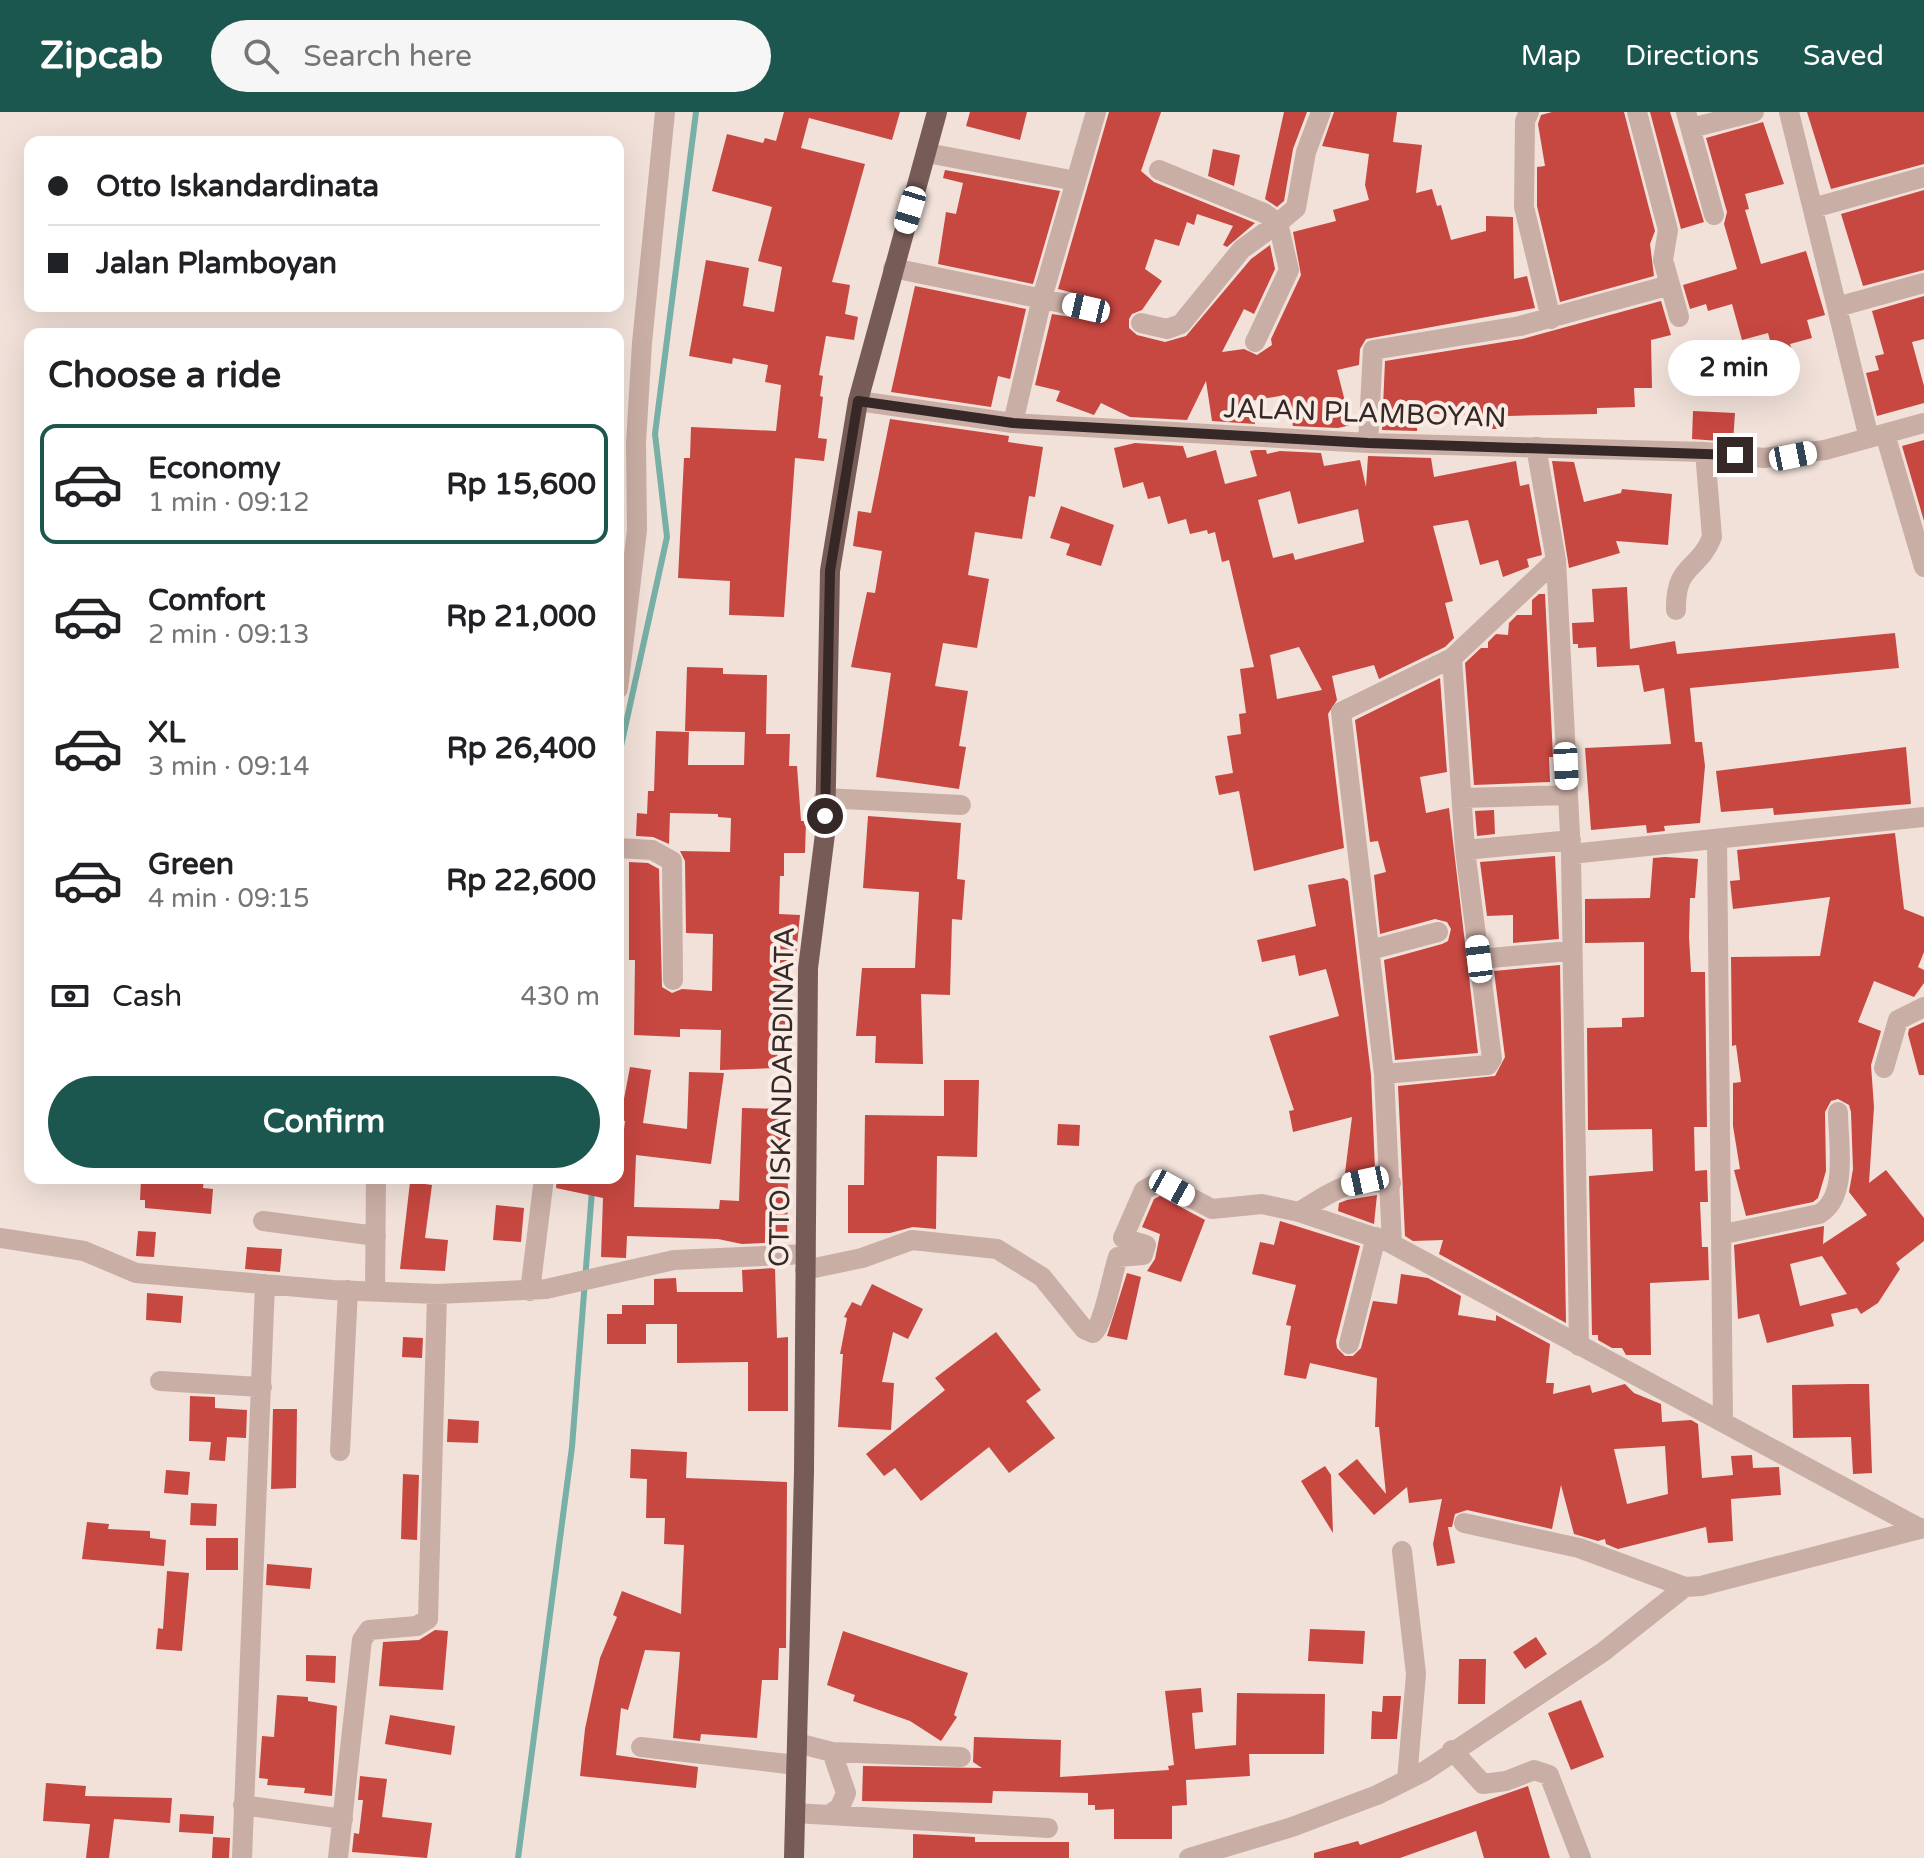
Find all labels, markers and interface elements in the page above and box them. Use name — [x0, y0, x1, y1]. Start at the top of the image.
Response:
search box — [211, 20, 771, 92]
text: Zipcab — [40, 33, 163, 79]
icon: search — [239, 34, 283, 78]
text: Search here — [303, 38, 472, 75]
text: Map — [1521, 39, 1581, 73]
text: Directions — [1625, 39, 1759, 73]
text: Saved — [1803, 39, 1884, 73]
text: Otto Iskandardinata — [96, 168, 379, 205]
car — [892, 184, 928, 236]
text: Jalan Plamboyan — [96, 245, 337, 282]
car — [1060, 291, 1112, 325]
callout: 2 min — [1669, 339, 1801, 395]
text: 2 min — [1699, 352, 1769, 383]
text: Choose a ride — [48, 354, 281, 397]
street label: JALAN PLAMBOYAN — [1223, 391, 1507, 435]
route end — [1717, 437, 1753, 473]
car — [1767, 440, 1819, 472]
icon: car — [52, 448, 124, 520]
text: Economy — [148, 450, 281, 487]
text: Rp 15,600 — [446, 466, 596, 503]
text: 1 min · 09:12 — [148, 487, 310, 518]
icon: car — [52, 580, 124, 652]
text: Comfort — [148, 582, 266, 619]
text: Rp 21,000 — [446, 598, 596, 635]
text: 2 min · 09:13 — [148, 619, 310, 650]
icon: car — [52, 712, 124, 784]
text: XL — [148, 714, 185, 751]
text: Rp 26,400 — [447, 730, 596, 767]
car — [1553, 741, 1579, 791]
text: 3 min · 09:14 — [148, 751, 310, 782]
route start — [807, 798, 843, 834]
icon: car — [52, 844, 124, 916]
text: Green — [148, 846, 234, 883]
text: Rp 22,600 — [446, 862, 596, 899]
text: 4 min · 09:15 — [148, 883, 310, 914]
street label: OTTO ISKANDARDINATA — [762, 926, 802, 1268]
car — [1464, 934, 1494, 984]
icon: cash — [48, 974, 92, 1018]
text: Cash — [112, 978, 182, 1015]
text: 430 m — [520, 981, 600, 1012]
button: Confirm — [48, 1076, 600, 1168]
car — [1339, 1164, 1391, 1198]
car — [1145, 1166, 1199, 1210]

